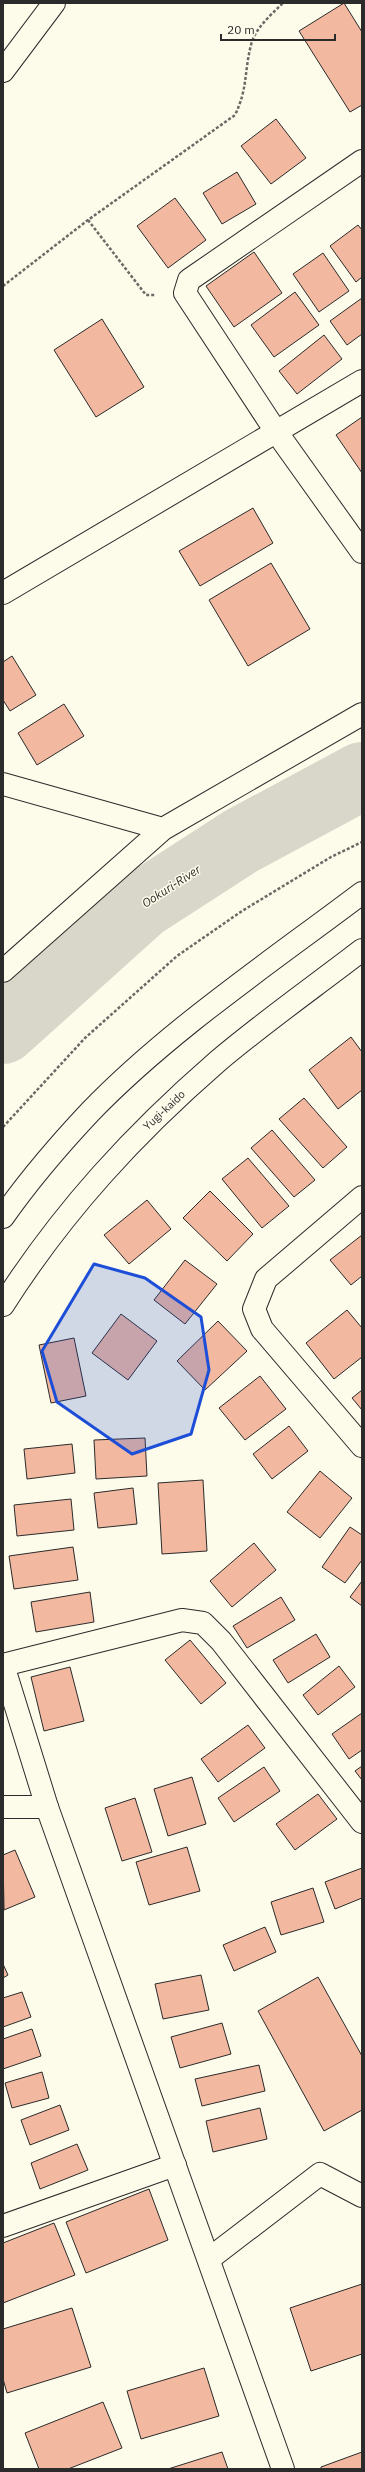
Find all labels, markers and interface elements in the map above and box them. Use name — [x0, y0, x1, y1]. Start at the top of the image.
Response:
scale bar — [221, 16, 335, 42]
text: 20 m — [227, 22, 255, 37]
water label: Ookuri-River — [139, 861, 204, 910]
street label: Yugi-kaido — [140, 1087, 188, 1133]

